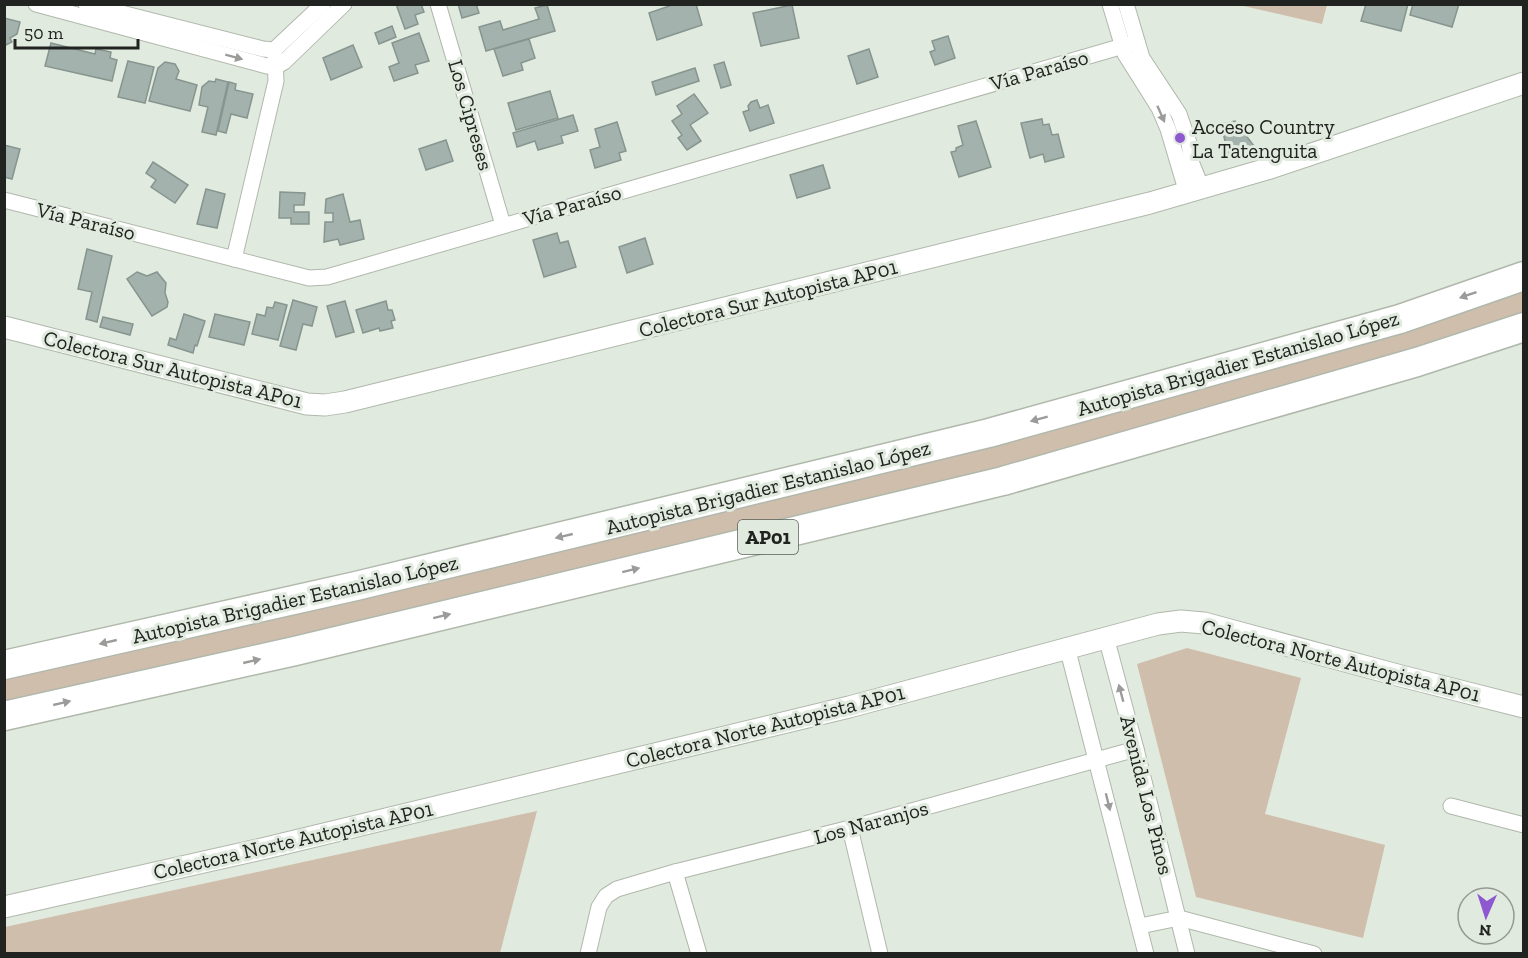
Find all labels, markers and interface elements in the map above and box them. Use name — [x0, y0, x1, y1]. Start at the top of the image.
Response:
scale bar — [15, 12, 138, 50]
text: 50 m — [24, 22, 64, 44]
street label: Vía Paraíso — [986, 44, 1091, 96]
one-way arrow — [225, 53, 243, 62]
street label: Los Cipreses — [443, 57, 499, 173]
one-way arrow — [1157, 105, 1166, 122]
place label: Acceso Country La Tatenguita — [1192, 114, 1335, 163]
marker: Acceso Country La Tatenguita — [1173, 131, 1187, 145]
street label: Vía Paraíso — [519, 179, 624, 231]
street label: Vía Paraíso — [33, 196, 138, 245]
street label: Colectora Sur Autopista AP01 — [636, 254, 900, 342]
one-way arrow — [1459, 291, 1477, 301]
street label: Autopista Brigadier Estanislao López — [1074, 305, 1402, 421]
street label: Colectora Sur Autopista AP01 — [41, 325, 305, 413]
one-way arrow — [1030, 415, 1048, 424]
street label: Autopista Brigadier Estanislao López — [603, 434, 933, 539]
road number: AP01 — [738, 520, 798, 554]
one-way arrow — [554, 532, 573, 541]
street label: Autopista Brigadier Estanislao López — [130, 549, 461, 649]
one-way arrow — [622, 564, 640, 574]
one-way arrow — [432, 610, 451, 620]
street label: Colectora Norte Autopista AP01 — [1199, 613, 1483, 707]
one-way arrow — [99, 637, 117, 647]
one-way arrow — [243, 656, 262, 665]
street label: Colectora Norte Autopista AP01 — [623, 679, 907, 773]
one-way arrow — [1116, 684, 1125, 702]
one-way arrow — [52, 698, 71, 708]
street label: Avenida Los Pinos — [1115, 713, 1179, 877]
one-way arrow — [1103, 793, 1113, 811]
street label: Los Naranjos — [811, 795, 931, 850]
street label: Colectora Norte Autopista AP01 — [151, 796, 435, 884]
north arrow — [1456, 886, 1516, 946]
text: N — [1479, 921, 1492, 940]

